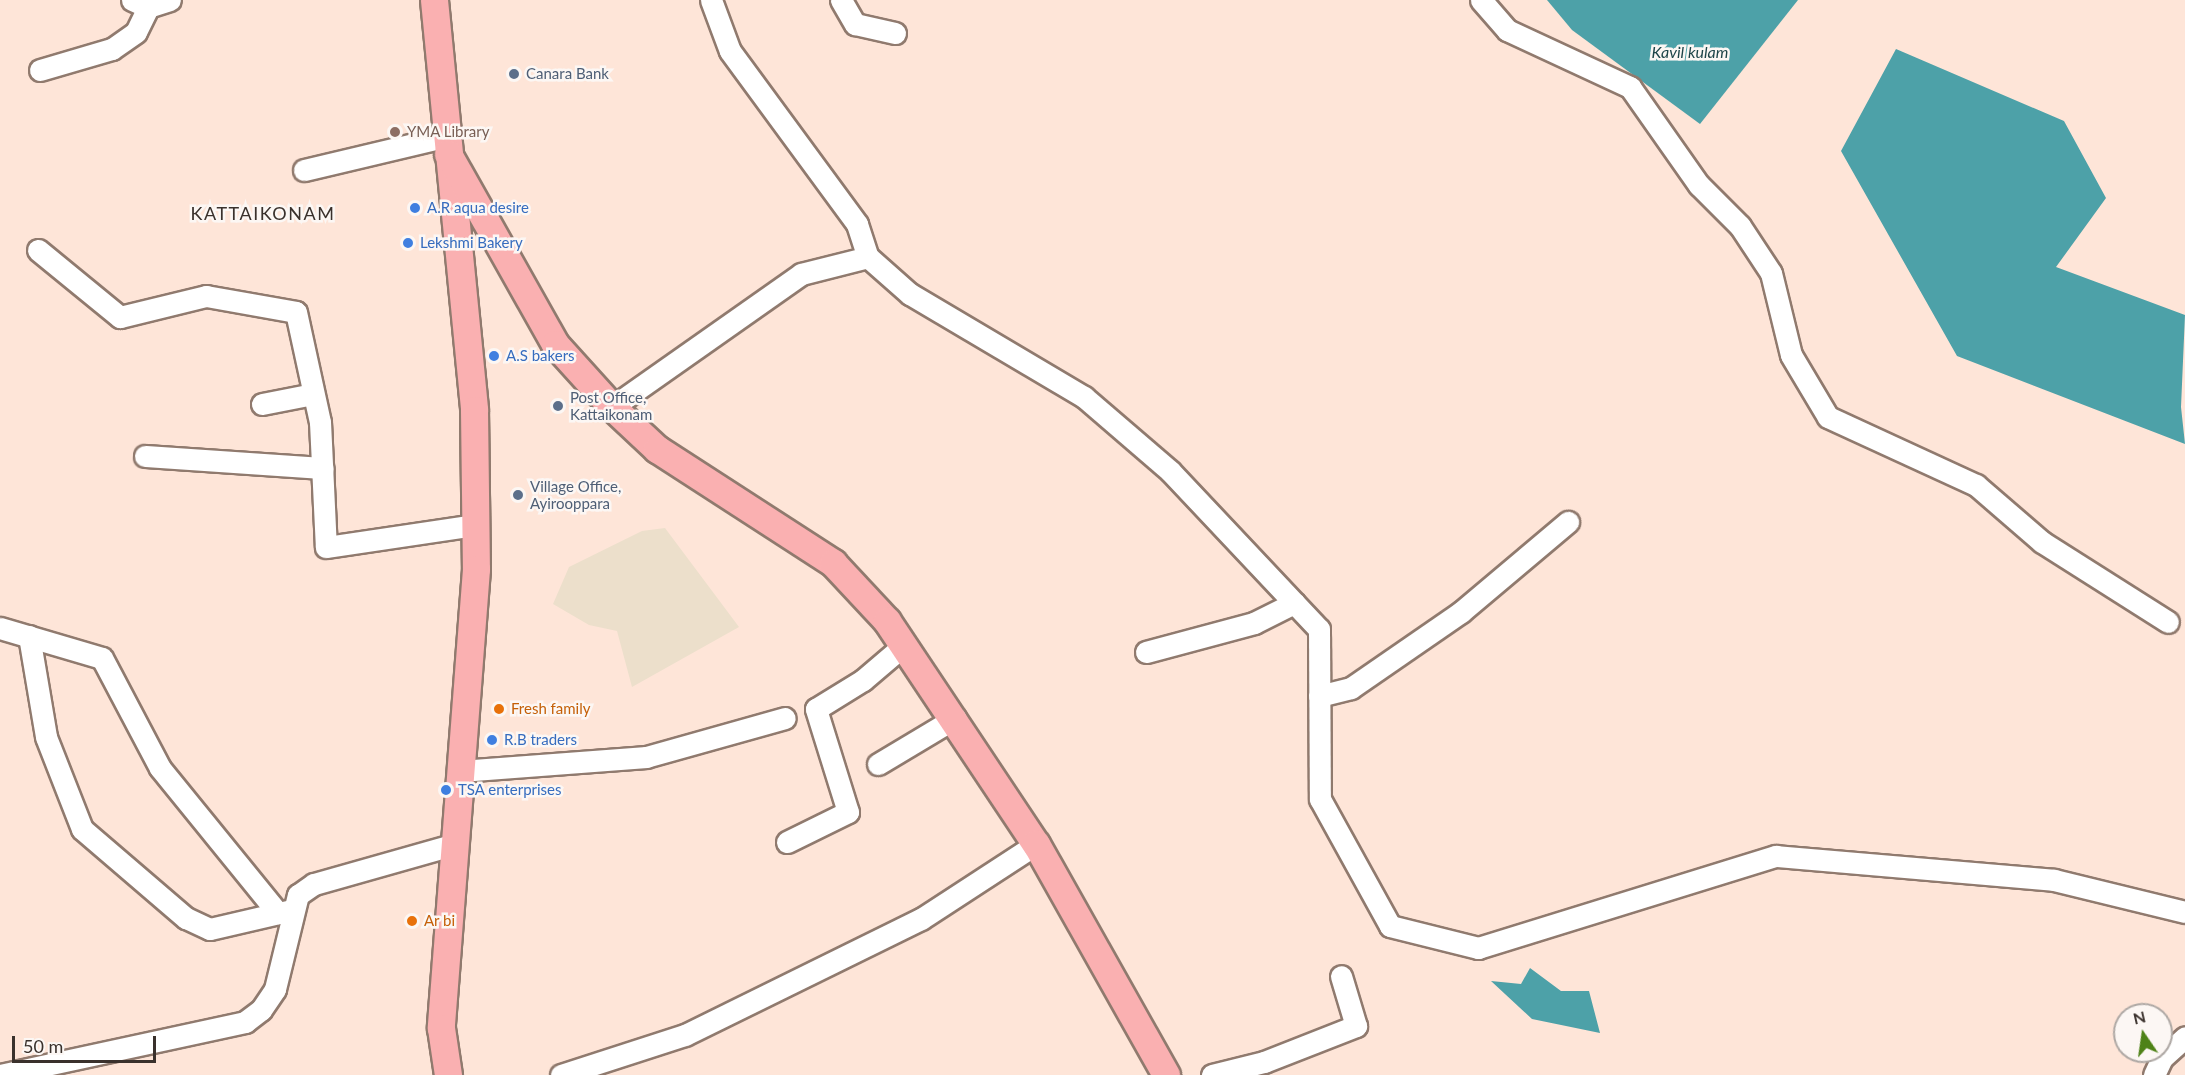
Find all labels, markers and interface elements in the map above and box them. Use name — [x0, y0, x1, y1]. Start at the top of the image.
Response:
water label: Kavil kulam — [1652, 42, 1728, 62]
place label: Canara Bank — [526, 65, 609, 83]
marker: Canara Bank — [507, 67, 521, 81]
place label: YMA Library — [407, 123, 490, 141]
marker: YMA Library — [388, 125, 402, 139]
place label: A.R aqua desire — [427, 199, 529, 217]
marker: A.R aqua desire — [408, 201, 422, 215]
district label: KATTAIKONAM — [191, 202, 335, 224]
place label: Lekshmi Bakery — [420, 234, 523, 252]
marker: Lekshmi Bakery — [401, 236, 415, 250]
place label: A.S bakers — [506, 347, 575, 365]
marker: A.S bakers — [487, 349, 501, 363]
place label: Post Office, Kattaikonam — [570, 388, 652, 423]
marker: Post Office, Kattaikonam — [551, 399, 565, 413]
place label: Village Office, Ayirooppara — [530, 477, 621, 512]
marker: Village Office, Ayirooppara — [511, 488, 525, 502]
place label: Fresh family — [511, 700, 590, 718]
marker: Fresh family — [492, 702, 506, 716]
place label: R.B traders — [504, 731, 577, 749]
marker: R.B traders — [485, 733, 499, 747]
place label: TSA enterprises — [458, 781, 562, 799]
marker: TSA enterprises — [439, 783, 453, 797]
place label: Ar bi — [424, 912, 455, 930]
marker: Ar bi — [405, 914, 419, 928]
north arrow — [2113, 1003, 2173, 1063]
text: N — [2131, 1006, 2147, 1028]
scale bar — [15, 1024, 159, 1062]
text: 50 m — [23, 1035, 63, 1057]

